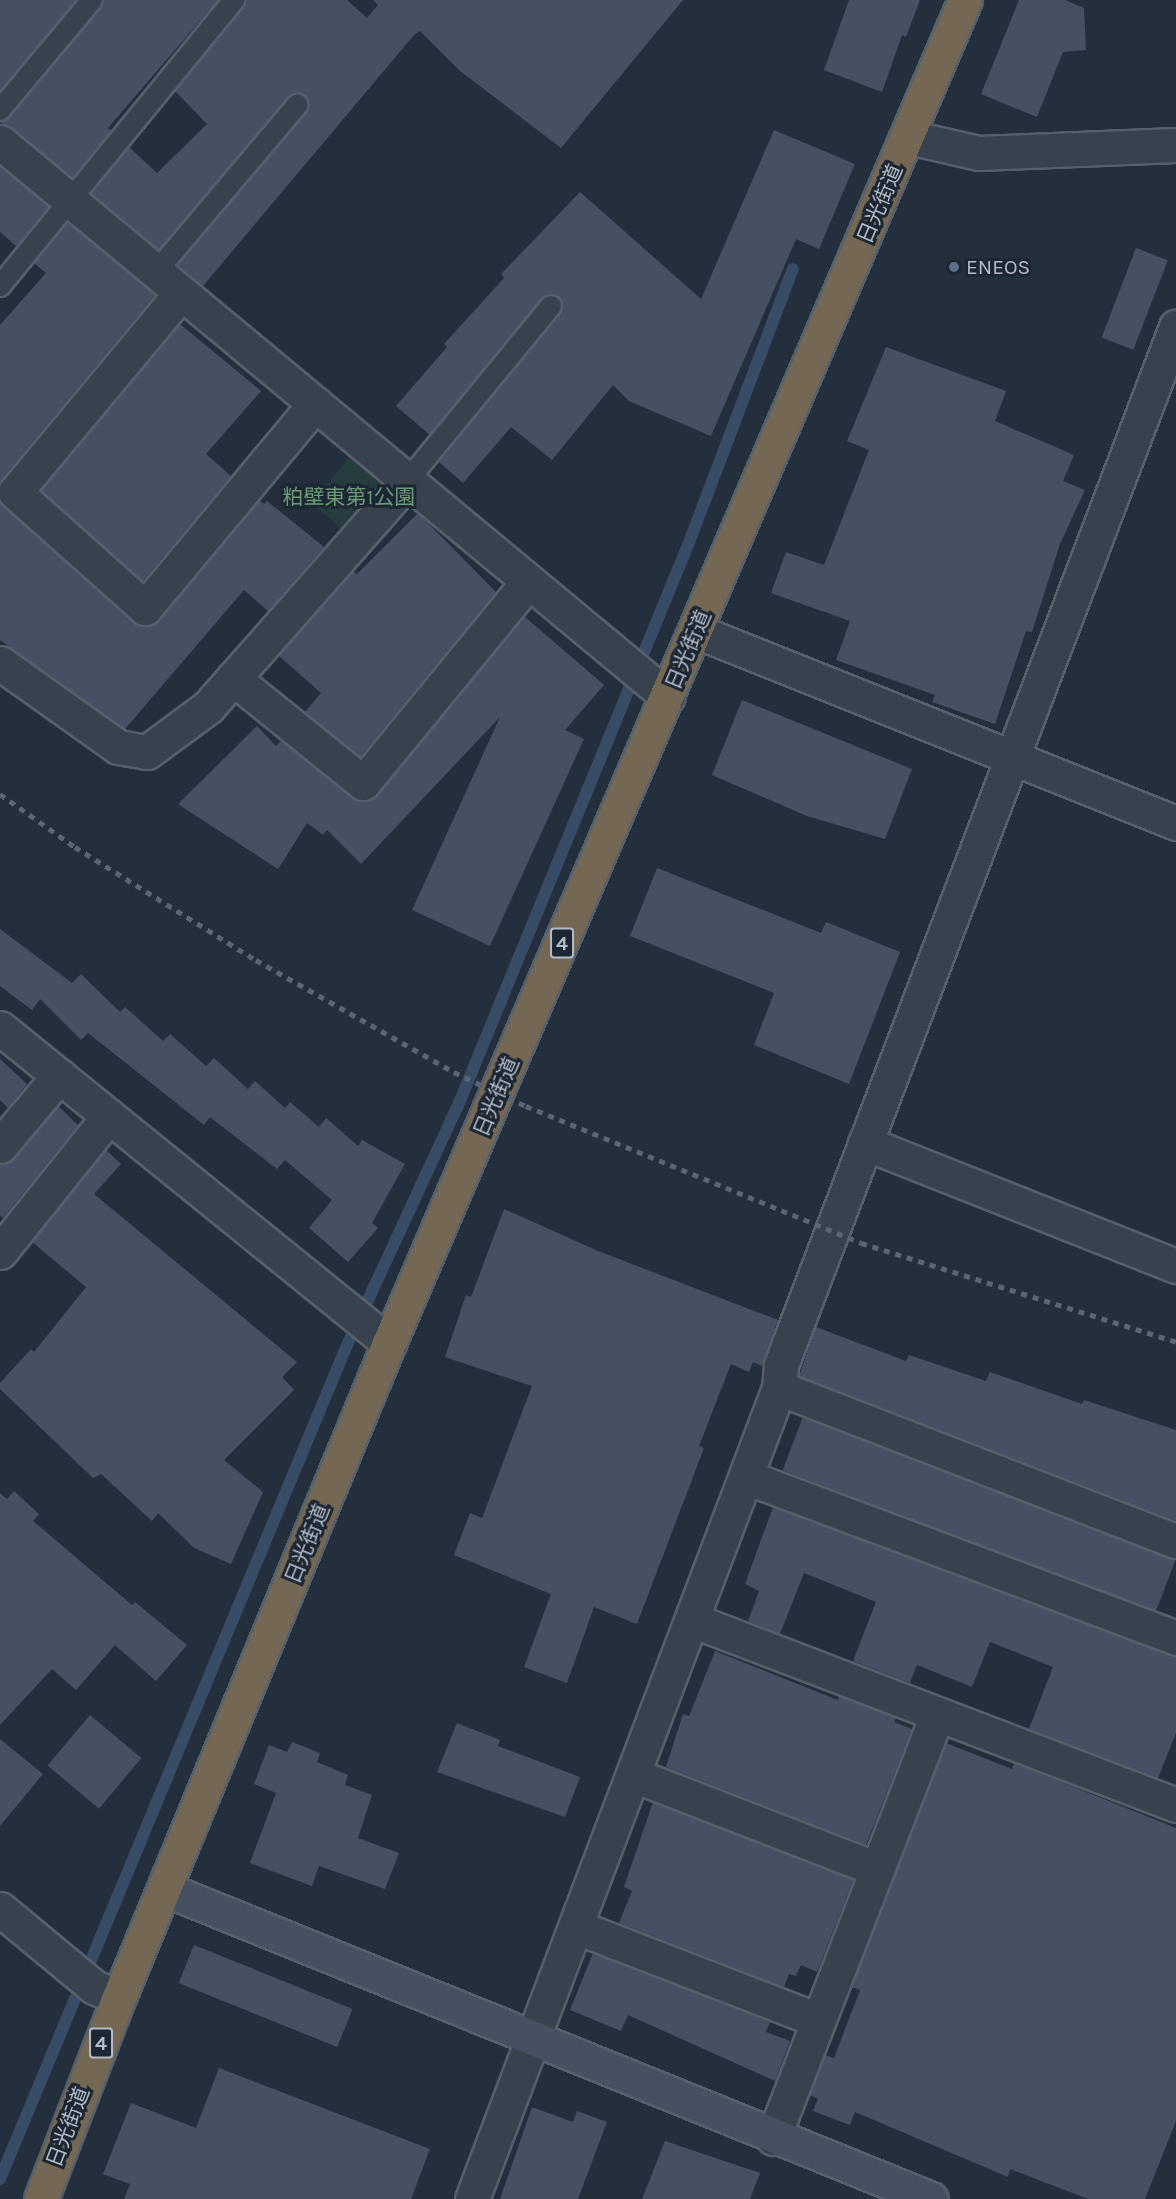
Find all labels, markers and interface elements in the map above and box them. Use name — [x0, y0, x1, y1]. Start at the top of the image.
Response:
street label: 日光街道 — [852, 160, 908, 248]
place label: ENEOS — [966, 254, 1030, 280]
marker: ENEOS — [947, 260, 961, 274]
park label: 粕壁東第1公園 — [283, 484, 415, 510]
street label: 日光街道 — [660, 606, 716, 694]
road number: 4 — [550, 926, 574, 960]
street label: 日光街道 — [468, 1053, 524, 1141]
street label: 日光街道 — [280, 1500, 334, 1588]
road number: 4 — [89, 2026, 113, 2060]
street label: 日光街道 — [41, 2083, 95, 2171]

